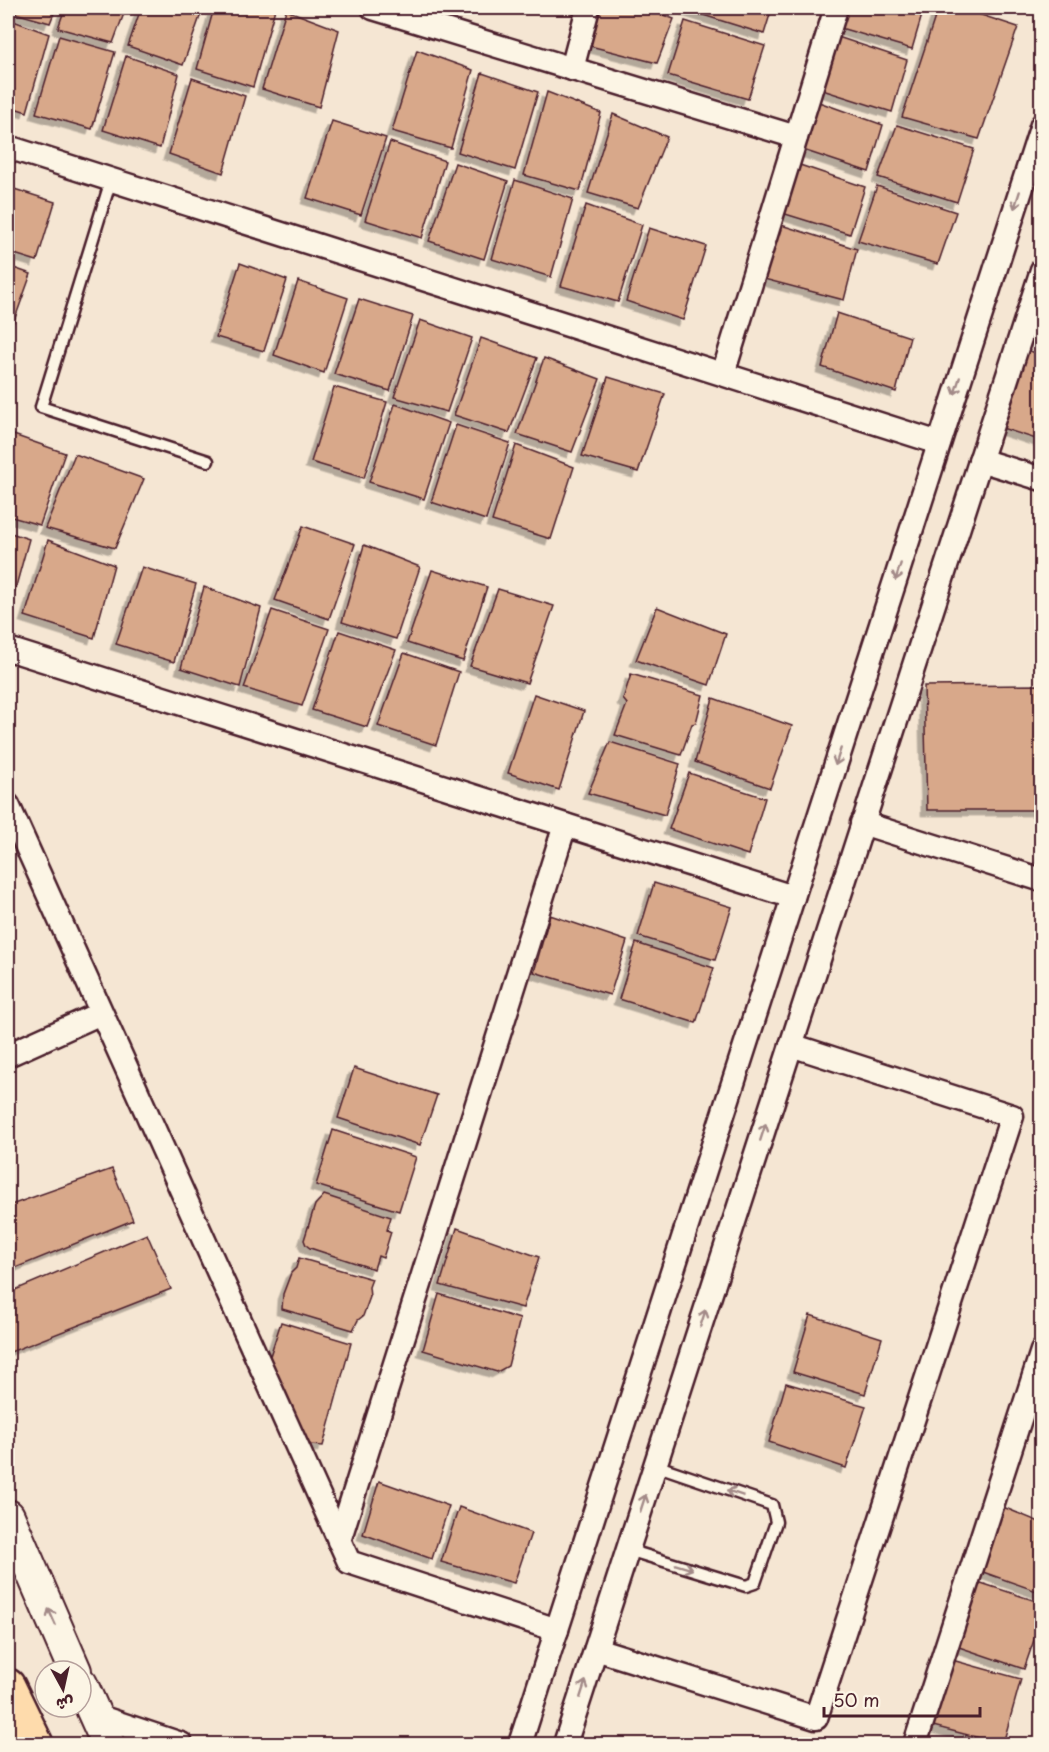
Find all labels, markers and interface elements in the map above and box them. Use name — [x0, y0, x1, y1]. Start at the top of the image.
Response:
one-way arrow — [1011, 190, 1022, 209]
one-way arrow — [951, 376, 962, 395]
one-way arrow — [891, 562, 902, 581]
one-way arrow — [832, 747, 843, 766]
one-way arrow — [758, 1123, 769, 1142]
one-way arrow — [698, 1309, 709, 1328]
one-way arrow — [726, 1486, 745, 1497]
one-way arrow — [638, 1494, 649, 1513]
one-way arrow — [674, 1562, 693, 1573]
one-way arrow — [46, 1609, 57, 1627]
north arrow — [33, 1659, 93, 1719]
one-way arrow — [578, 1680, 589, 1699]
scale bar — [824, 1680, 980, 1718]
text: 50 m — [833, 1686, 880, 1713]
text: ش — [55, 1692, 76, 1718]

